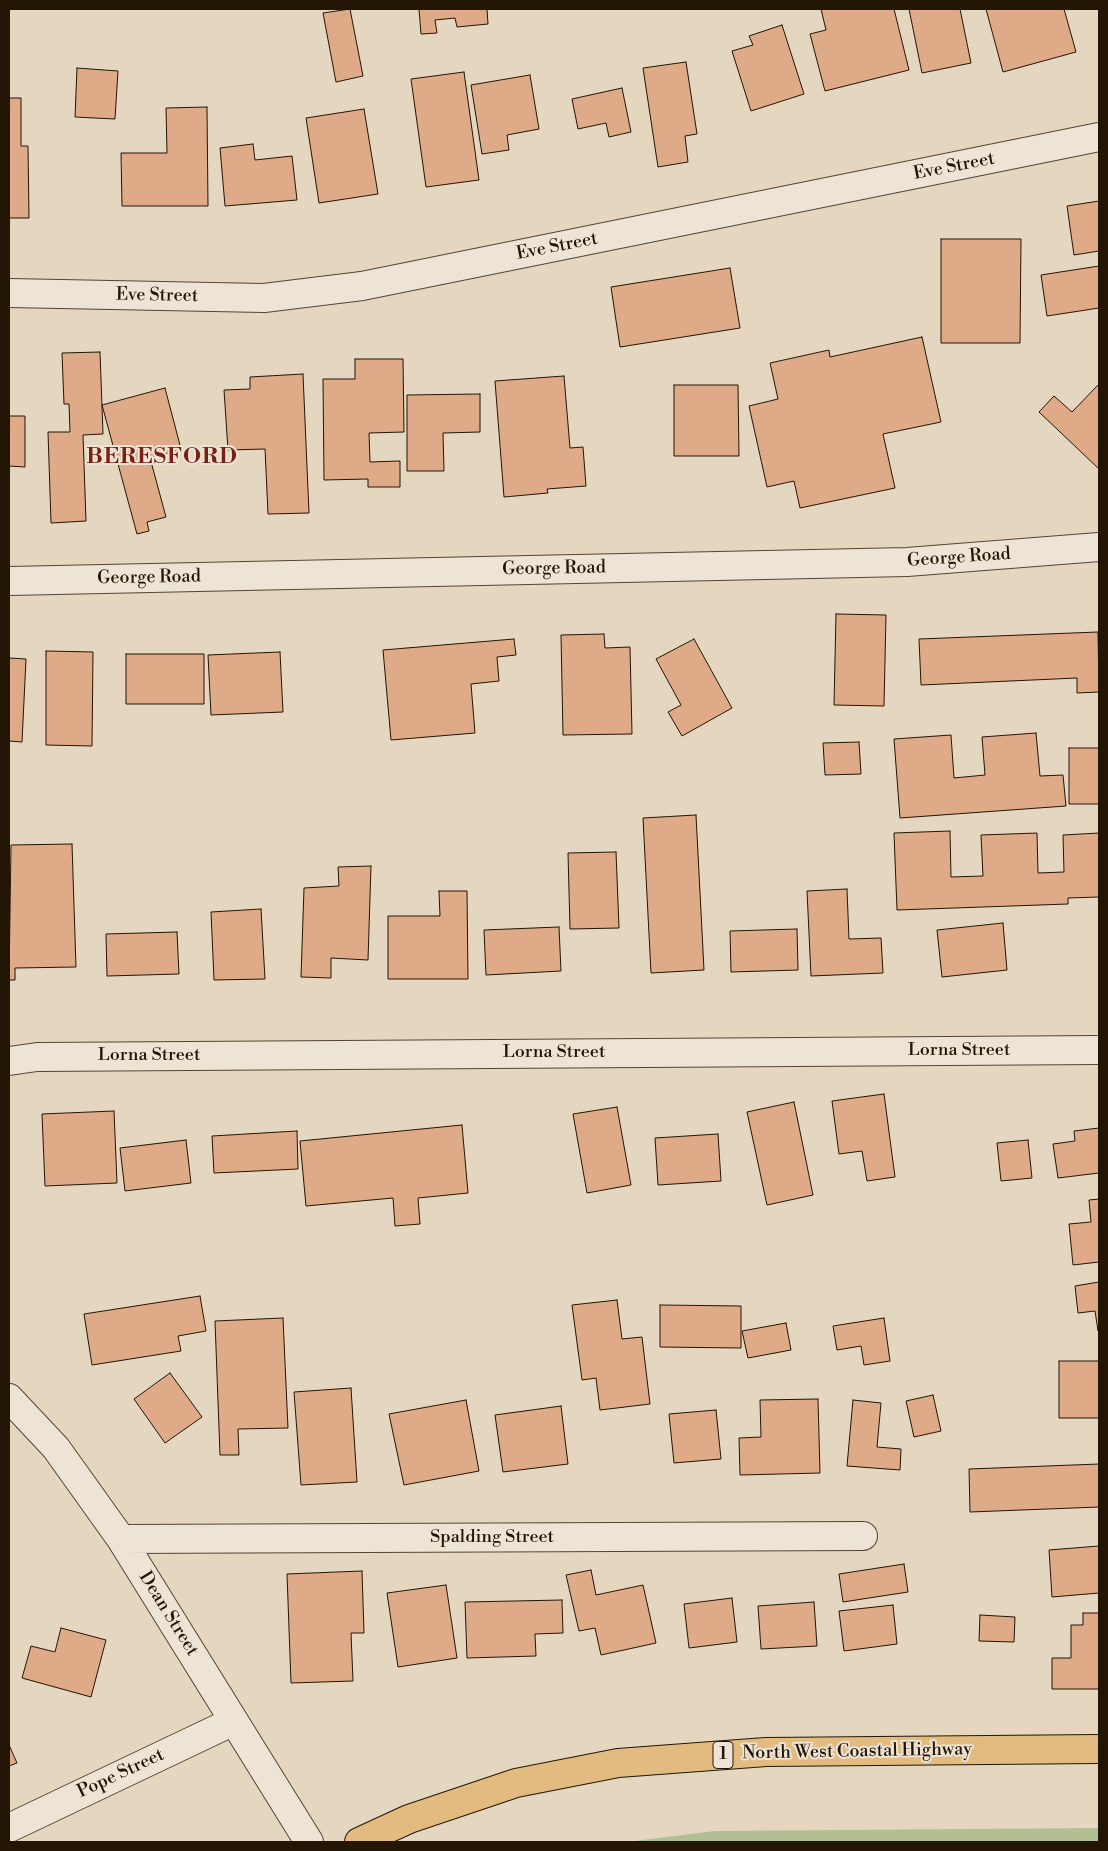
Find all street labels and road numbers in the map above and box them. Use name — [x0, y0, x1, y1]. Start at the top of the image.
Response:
street label: Eve Street — [912, 149, 996, 185]
street label: Eve Street — [515, 229, 599, 265]
street label: Eve Street — [116, 284, 198, 308]
street label: George Road — [906, 544, 1012, 572]
street label: George Road — [502, 557, 606, 581]
street label: George Road — [97, 566, 201, 590]
street label: Lorna Street — [908, 1040, 1010, 1062]
street label: Lorna Street — [503, 1042, 605, 1064]
street label: Lorna Street — [98, 1045, 200, 1067]
street label: Spalding Street — [430, 1527, 554, 1549]
street label: Dean Street — [134, 1568, 202, 1660]
street label: North West Coastal Highway — [742, 1739, 972, 1765]
road number: 1 — [713, 1742, 733, 1768]
street label: Pope Street — [74, 1744, 168, 1804]

